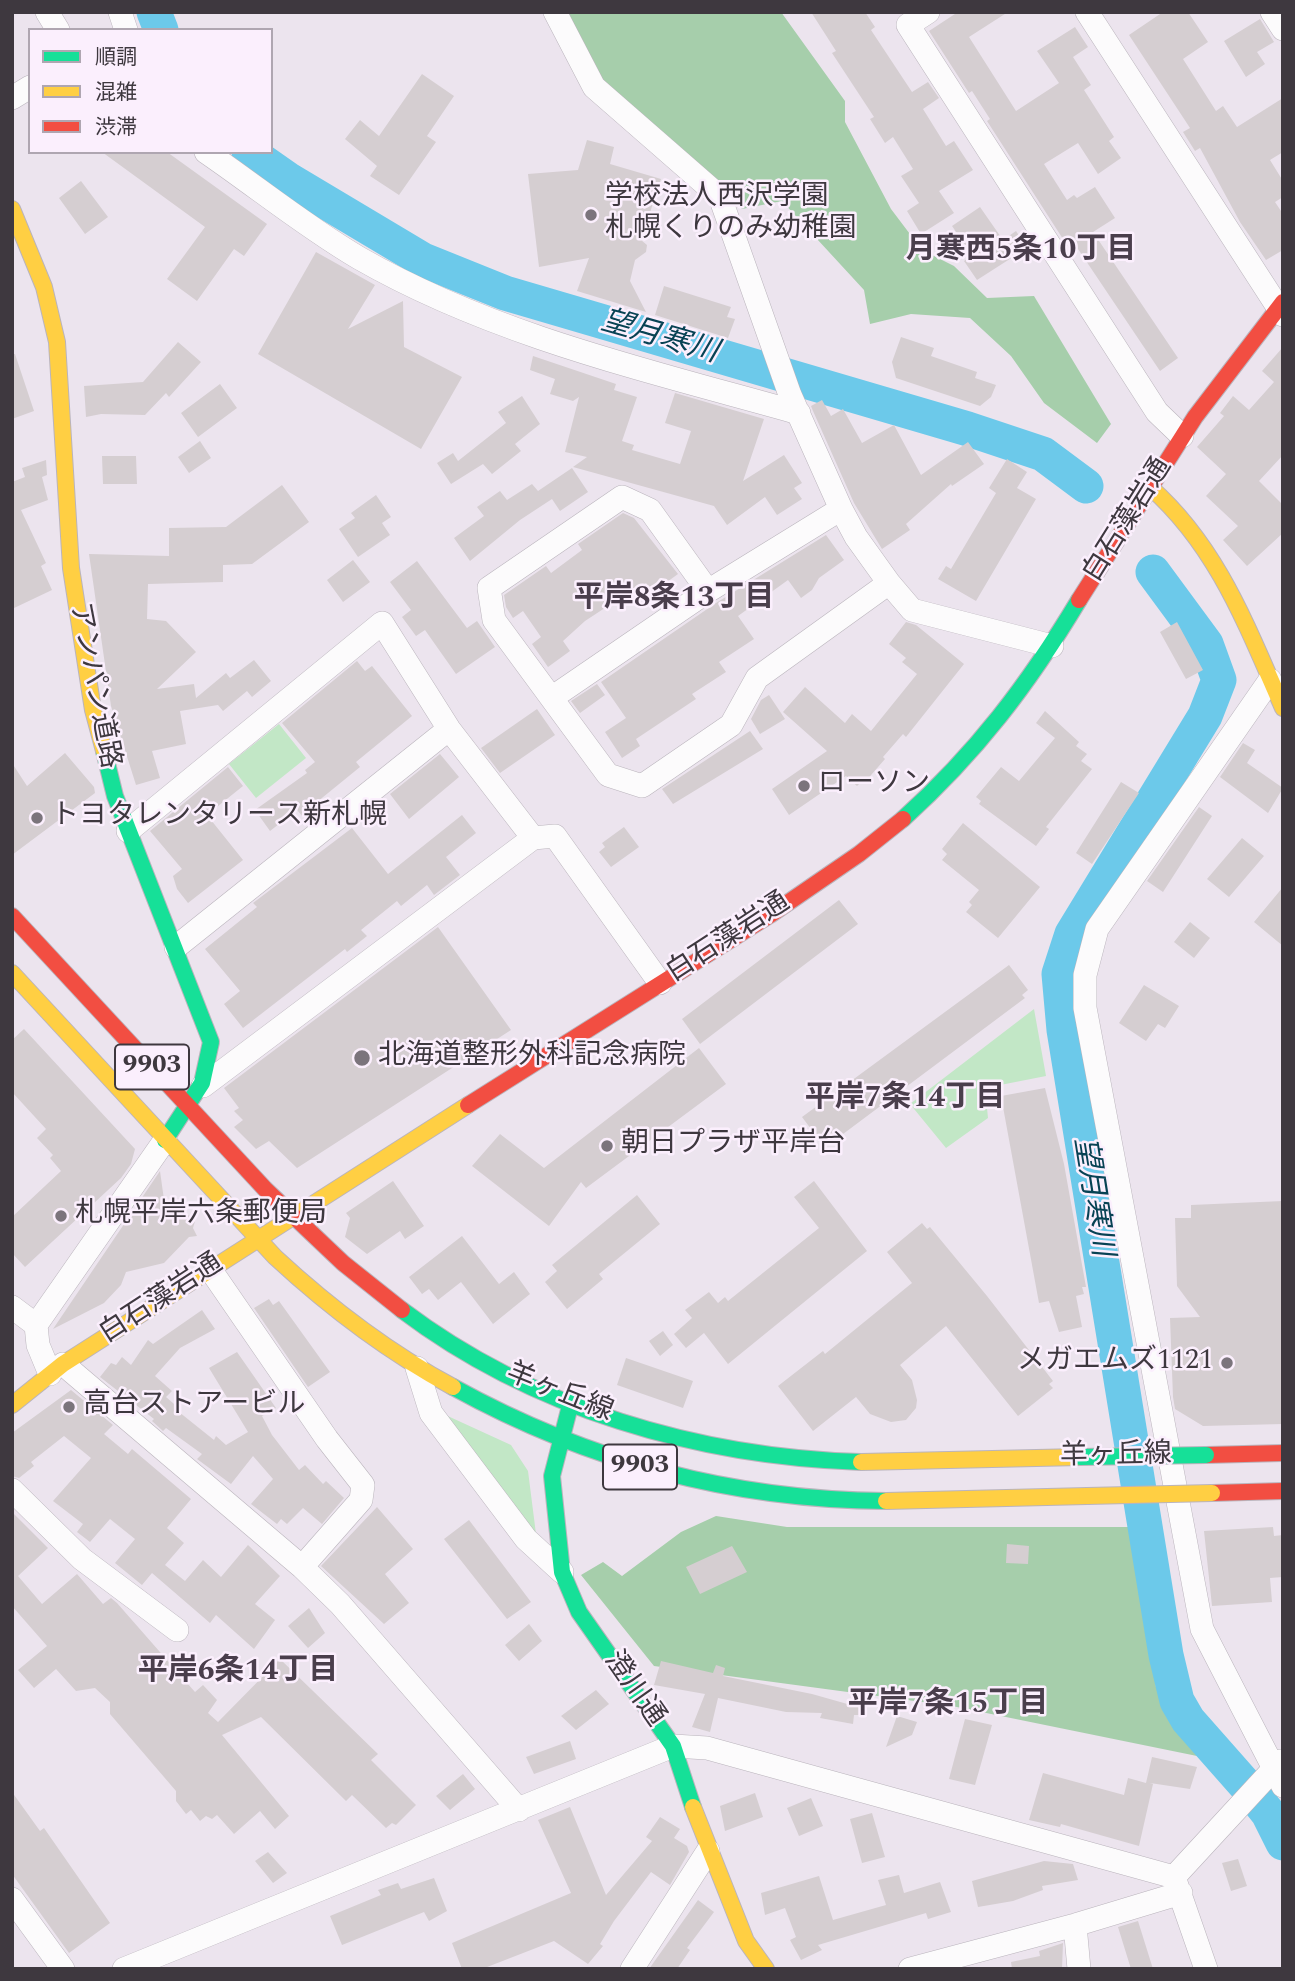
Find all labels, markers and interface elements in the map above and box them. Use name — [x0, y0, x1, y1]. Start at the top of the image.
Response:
legend — [28, 28, 273, 154]
text: 順調 — [95, 42, 137, 74]
text: 混雑 — [95, 77, 137, 109]
text: 渋滞 — [95, 112, 137, 144]
place label: 学校法人西沢学園 札幌くりのみ幼稚園 — [605, 182, 857, 248]
marker: 学校法人西沢学園 札幌くりのみ幼稚園 — [583, 207, 599, 223]
district label: 月寒西5条10丁目 — [906, 234, 1136, 270]
water label: 望月寒川 — [596, 305, 722, 373]
street label: 白石藻岩通 — [1078, 453, 1180, 589]
district label: 平岸8条13丁目 — [574, 582, 774, 618]
street label: アンパン道路 — [60, 600, 126, 772]
place label: ローソン — [818, 769, 930, 803]
marker: ローソン — [796, 778, 812, 794]
place label: トヨタレンタリース新札幌 — [51, 801, 387, 835]
marker: トヨタレンタリース新札幌 — [29, 810, 45, 826]
street label: 白石藻岩通 — [661, 887, 797, 991]
place label: 北海道整形外科記念病院 — [378, 1041, 686, 1075]
road number: 9903 — [115, 1044, 189, 1090]
marker: 北海道整形外科記念病院 — [352, 1048, 372, 1068]
district label: 平岸7条14丁目 — [805, 1082, 1005, 1118]
place label: 朝日プラザ平岸台 — [621, 1129, 845, 1163]
water label: 望月寒川 — [1064, 1135, 1118, 1259]
marker: 朝日プラザ平岸台 — [599, 1138, 615, 1154]
place label: 札幌平岸六条郵便局 — [75, 1199, 327, 1233]
marker: 札幌平岸六条郵便局 — [53, 1208, 69, 1224]
street label: 白石藻岩通 — [94, 1248, 230, 1352]
place label: メガエムズ1121 — [1017, 1346, 1213, 1380]
marker: メガエムズ1121 — [1219, 1355, 1235, 1371]
street label: 羊ヶ丘線 — [501, 1357, 617, 1431]
place label: 高台ストアービル — [83, 1390, 305, 1424]
marker: 高台ストアービル — [61, 1399, 77, 1415]
street label: 羊ヶ丘線 — [1060, 1439, 1172, 1475]
road number: 9903 — [603, 1444, 677, 1490]
street label: 澄川通 — [595, 1646, 671, 1734]
district label: 平岸6条14丁目 — [138, 1655, 338, 1691]
district label: 平岸7条15丁目 — [848, 1688, 1048, 1724]

